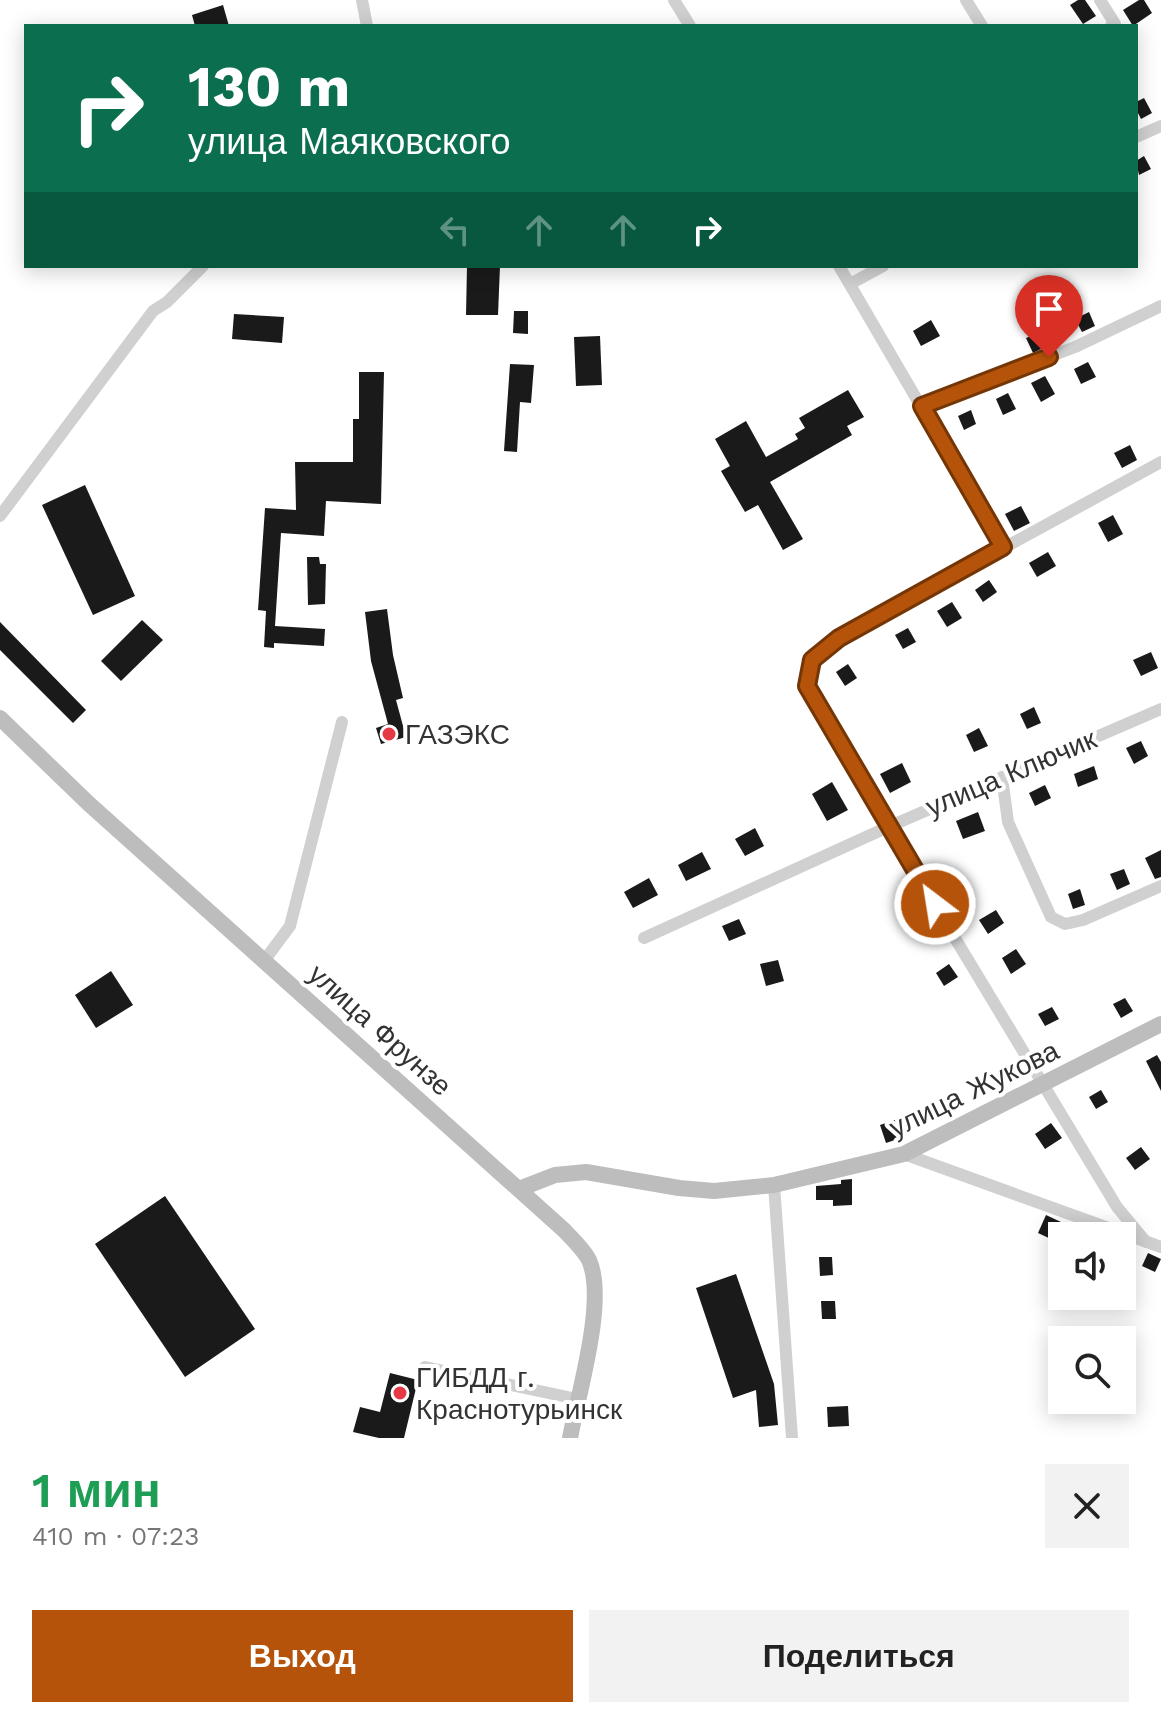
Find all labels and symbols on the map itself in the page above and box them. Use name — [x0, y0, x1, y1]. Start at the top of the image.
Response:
pin — [1015, 275, 1083, 357]
place label: ГАЗЭКС — [405, 718, 510, 751]
street label: улица Ключик — [921, 722, 1102, 824]
marker: ГАЗЭКС — [380, 725, 398, 743]
position arrow — [893, 862, 977, 946]
street label: улица Фрунзе — [302, 957, 458, 1103]
street label: улица Жукова — [884, 1034, 1064, 1144]
place label: ГИБДД г. Краснотурьинск — [416, 1361, 623, 1426]
marker: ГИБДД г. Краснотурьинск — [391, 1384, 409, 1402]

